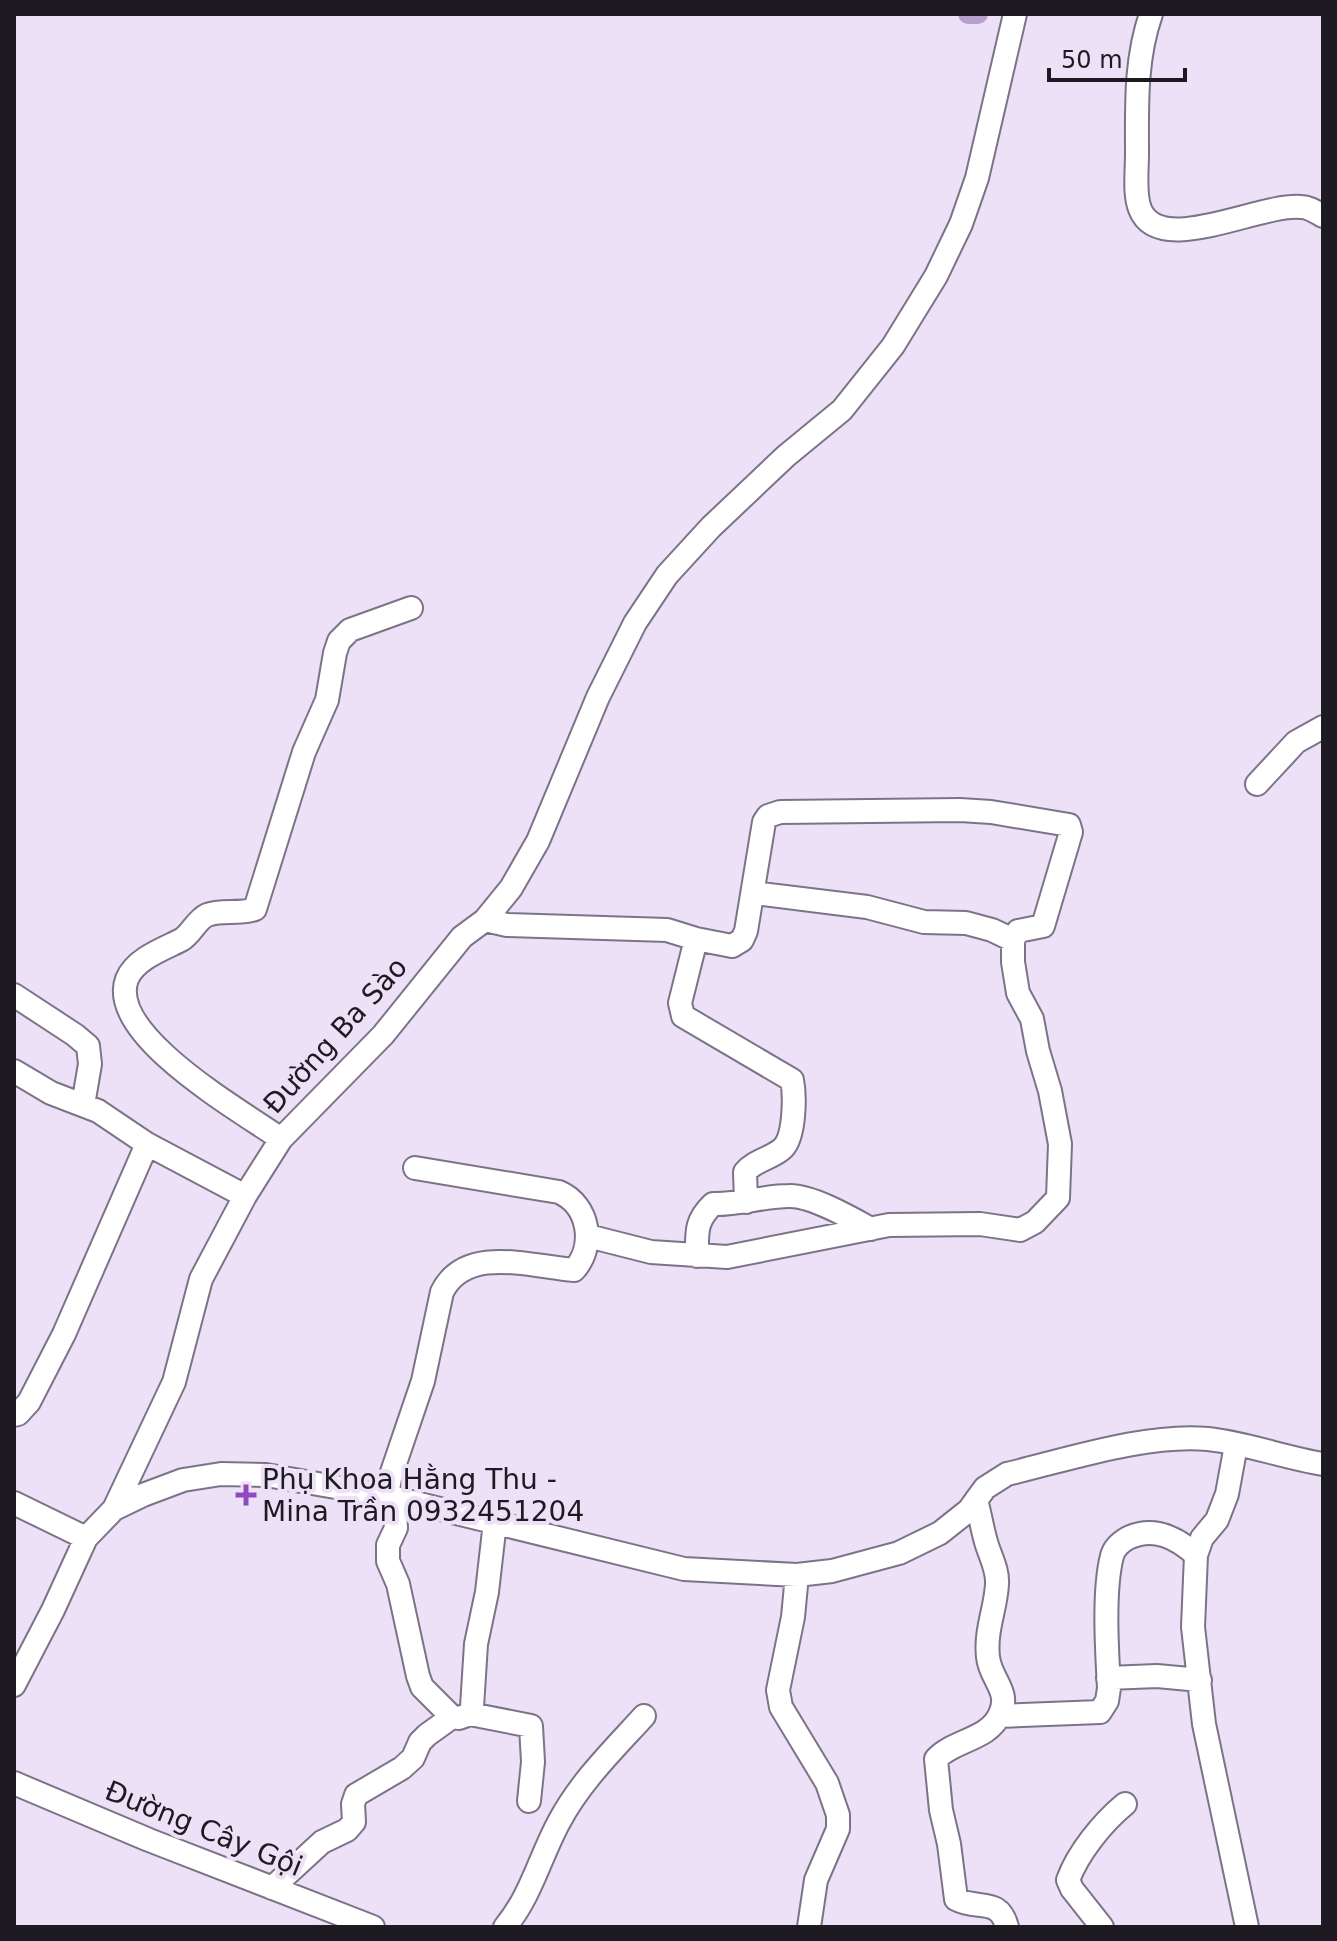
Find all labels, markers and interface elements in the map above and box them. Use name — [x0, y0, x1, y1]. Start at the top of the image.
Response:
scale bar — [1049, 32, 1185, 82]
text: 50 m — [1061, 46, 1123, 74]
street label: Đường Ba Sào — [257, 951, 414, 1120]
place label: Phụ Khoa Hằng Thu - Mina Trần 0932451204 — [262, 1463, 584, 1528]
marker: Phụ Khoa Hằng Thu - Mina Trần 0932451204 — [237, 1486, 255, 1504]
street label: Đường Cây Gội — [100, 1774, 307, 1883]

